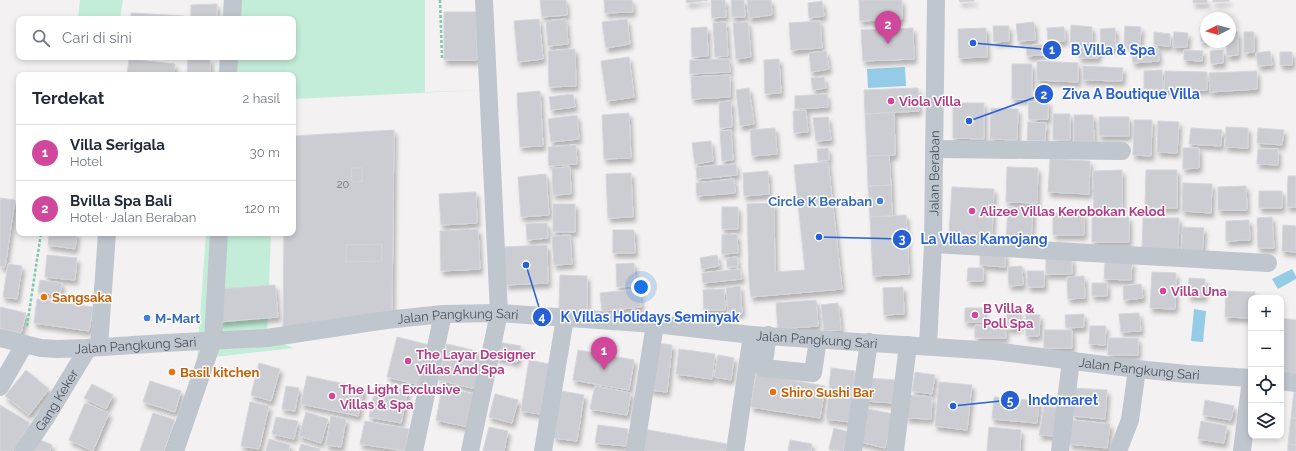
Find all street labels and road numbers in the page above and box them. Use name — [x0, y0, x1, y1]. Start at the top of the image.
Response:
street label: Jalan Beraban — [926, 130, 942, 216]
street label: Jalan Pangkung Sari — [397, 306, 519, 327]
street label: Jalan Pangkung Sari — [755, 328, 878, 351]
street label: Jalan Pangkung Sari — [75, 334, 197, 356]
street label: Jalan Pangkung Sari — [1078, 355, 1200, 383]
street label: Gang Keker — [32, 366, 82, 434]

